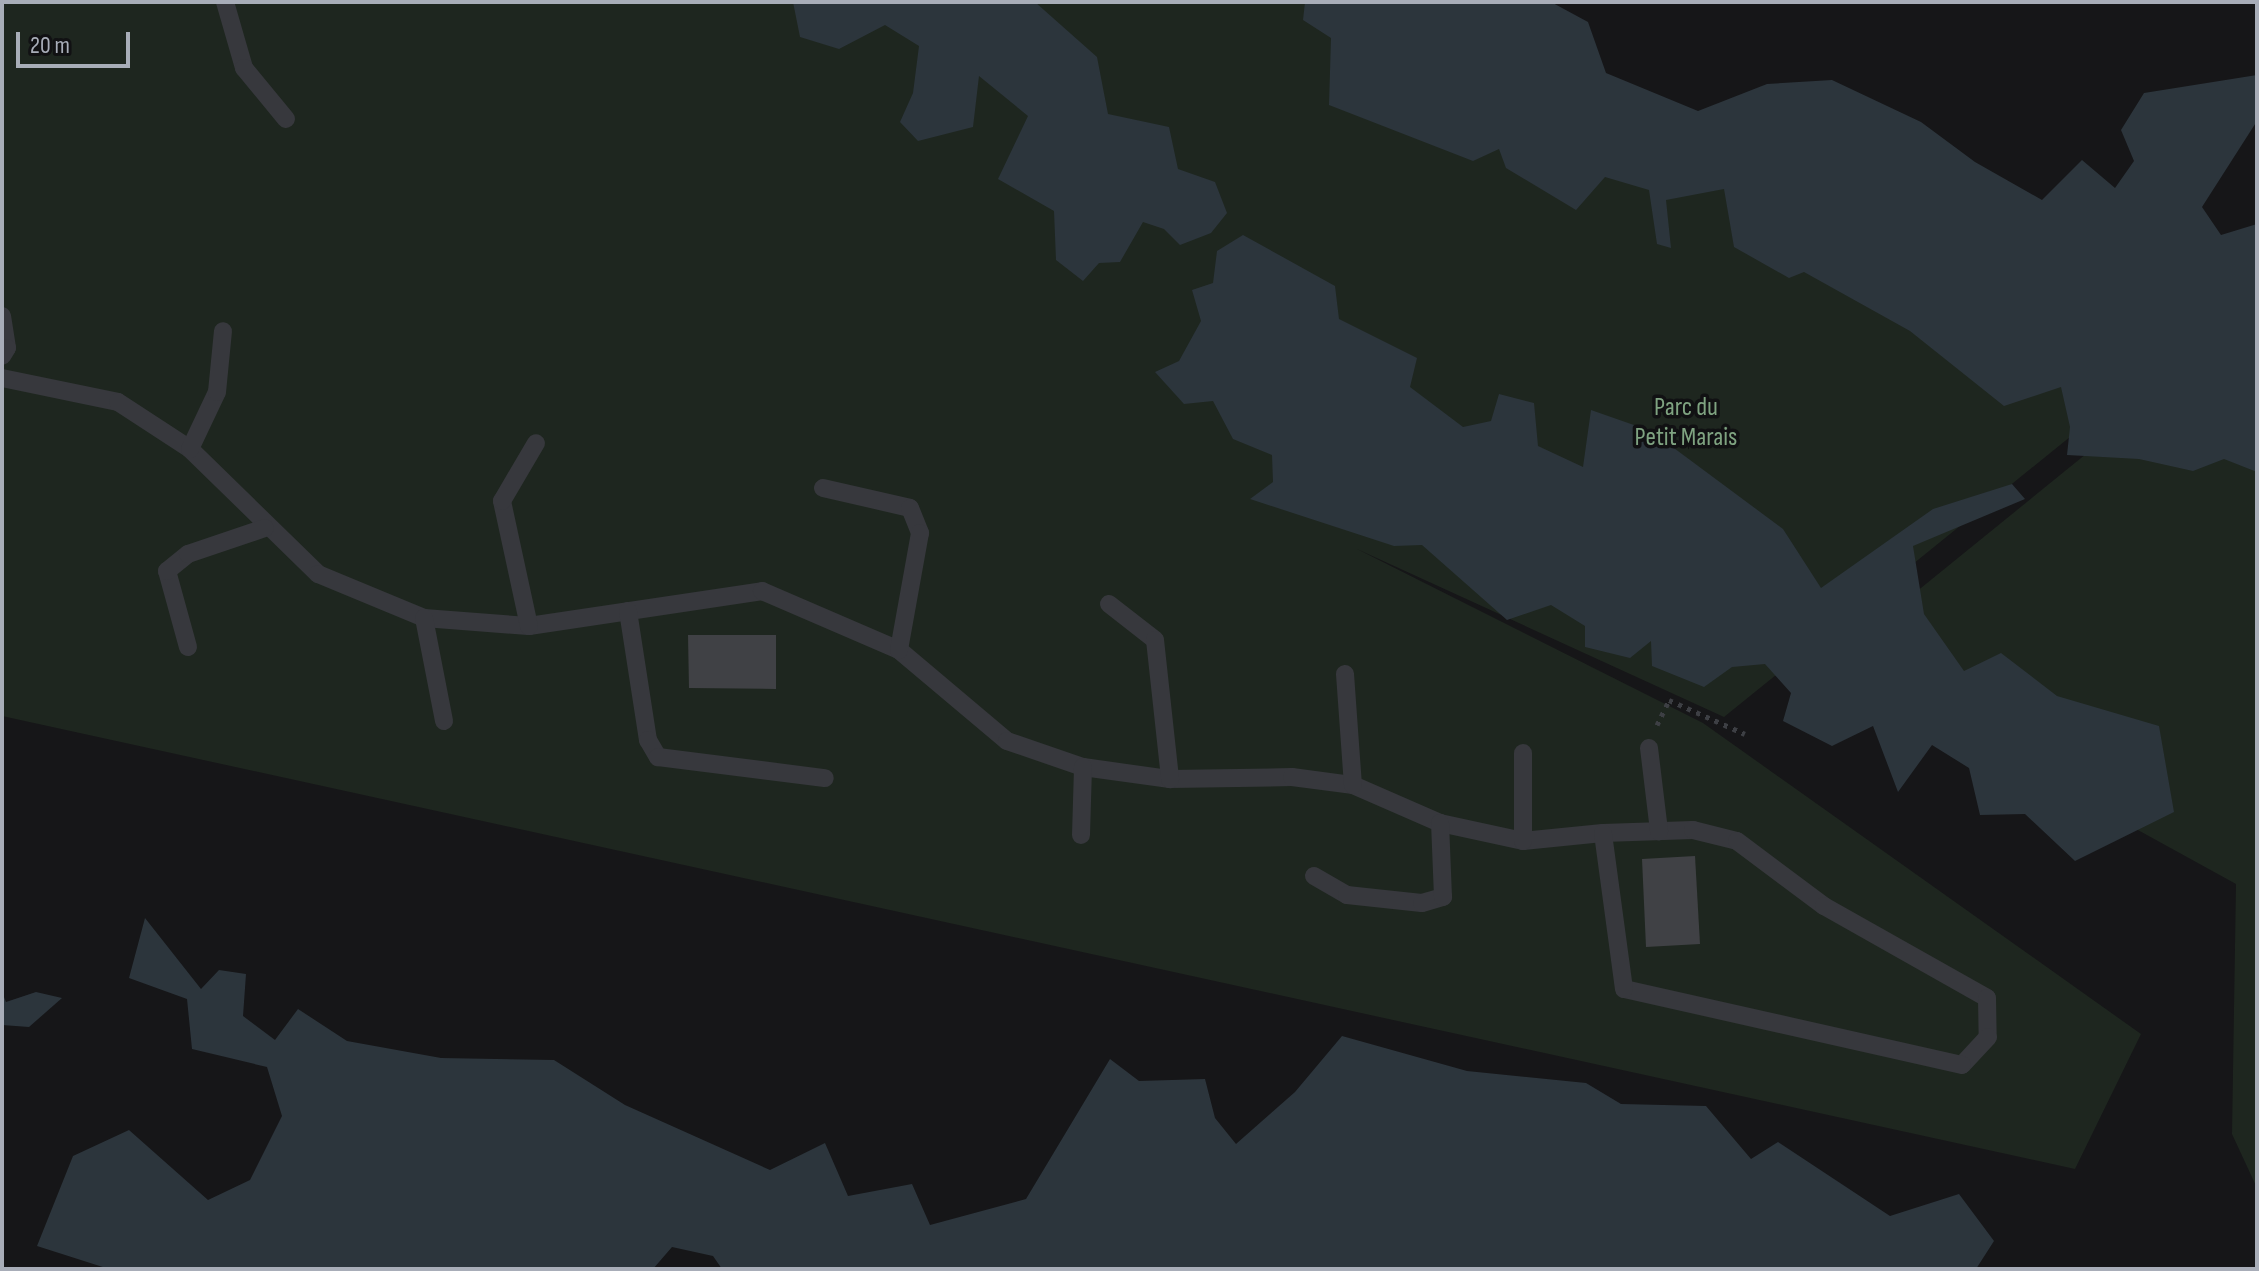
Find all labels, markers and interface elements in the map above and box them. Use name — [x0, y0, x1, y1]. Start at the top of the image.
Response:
scale bar — [20, 16, 134, 66]
text: 20 m — [30, 31, 70, 60]
park label: Parc du Petit Marais — [1635, 392, 1737, 454]

